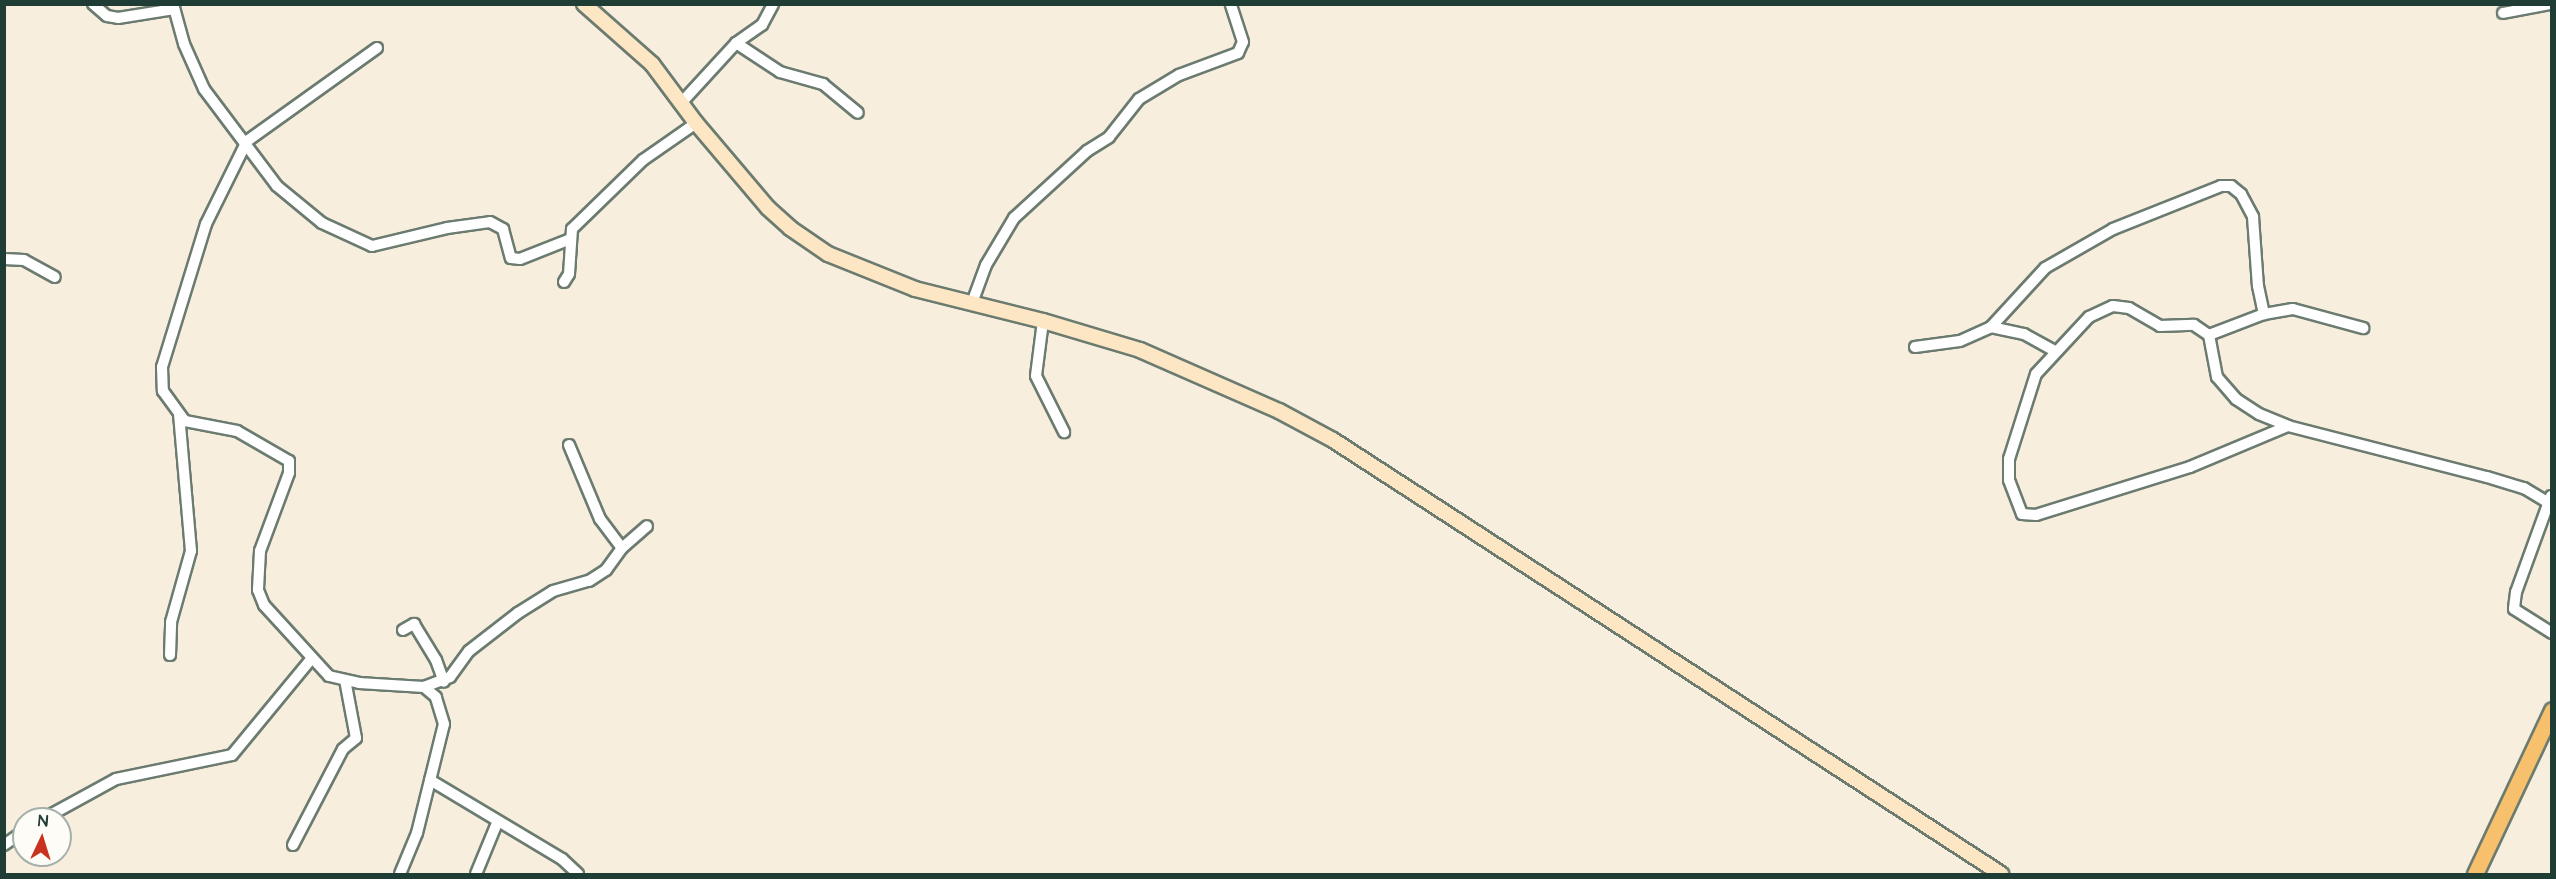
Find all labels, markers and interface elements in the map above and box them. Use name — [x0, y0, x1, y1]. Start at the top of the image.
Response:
north arrow — [12, 807, 72, 867]
text: N — [37, 810, 49, 832]

